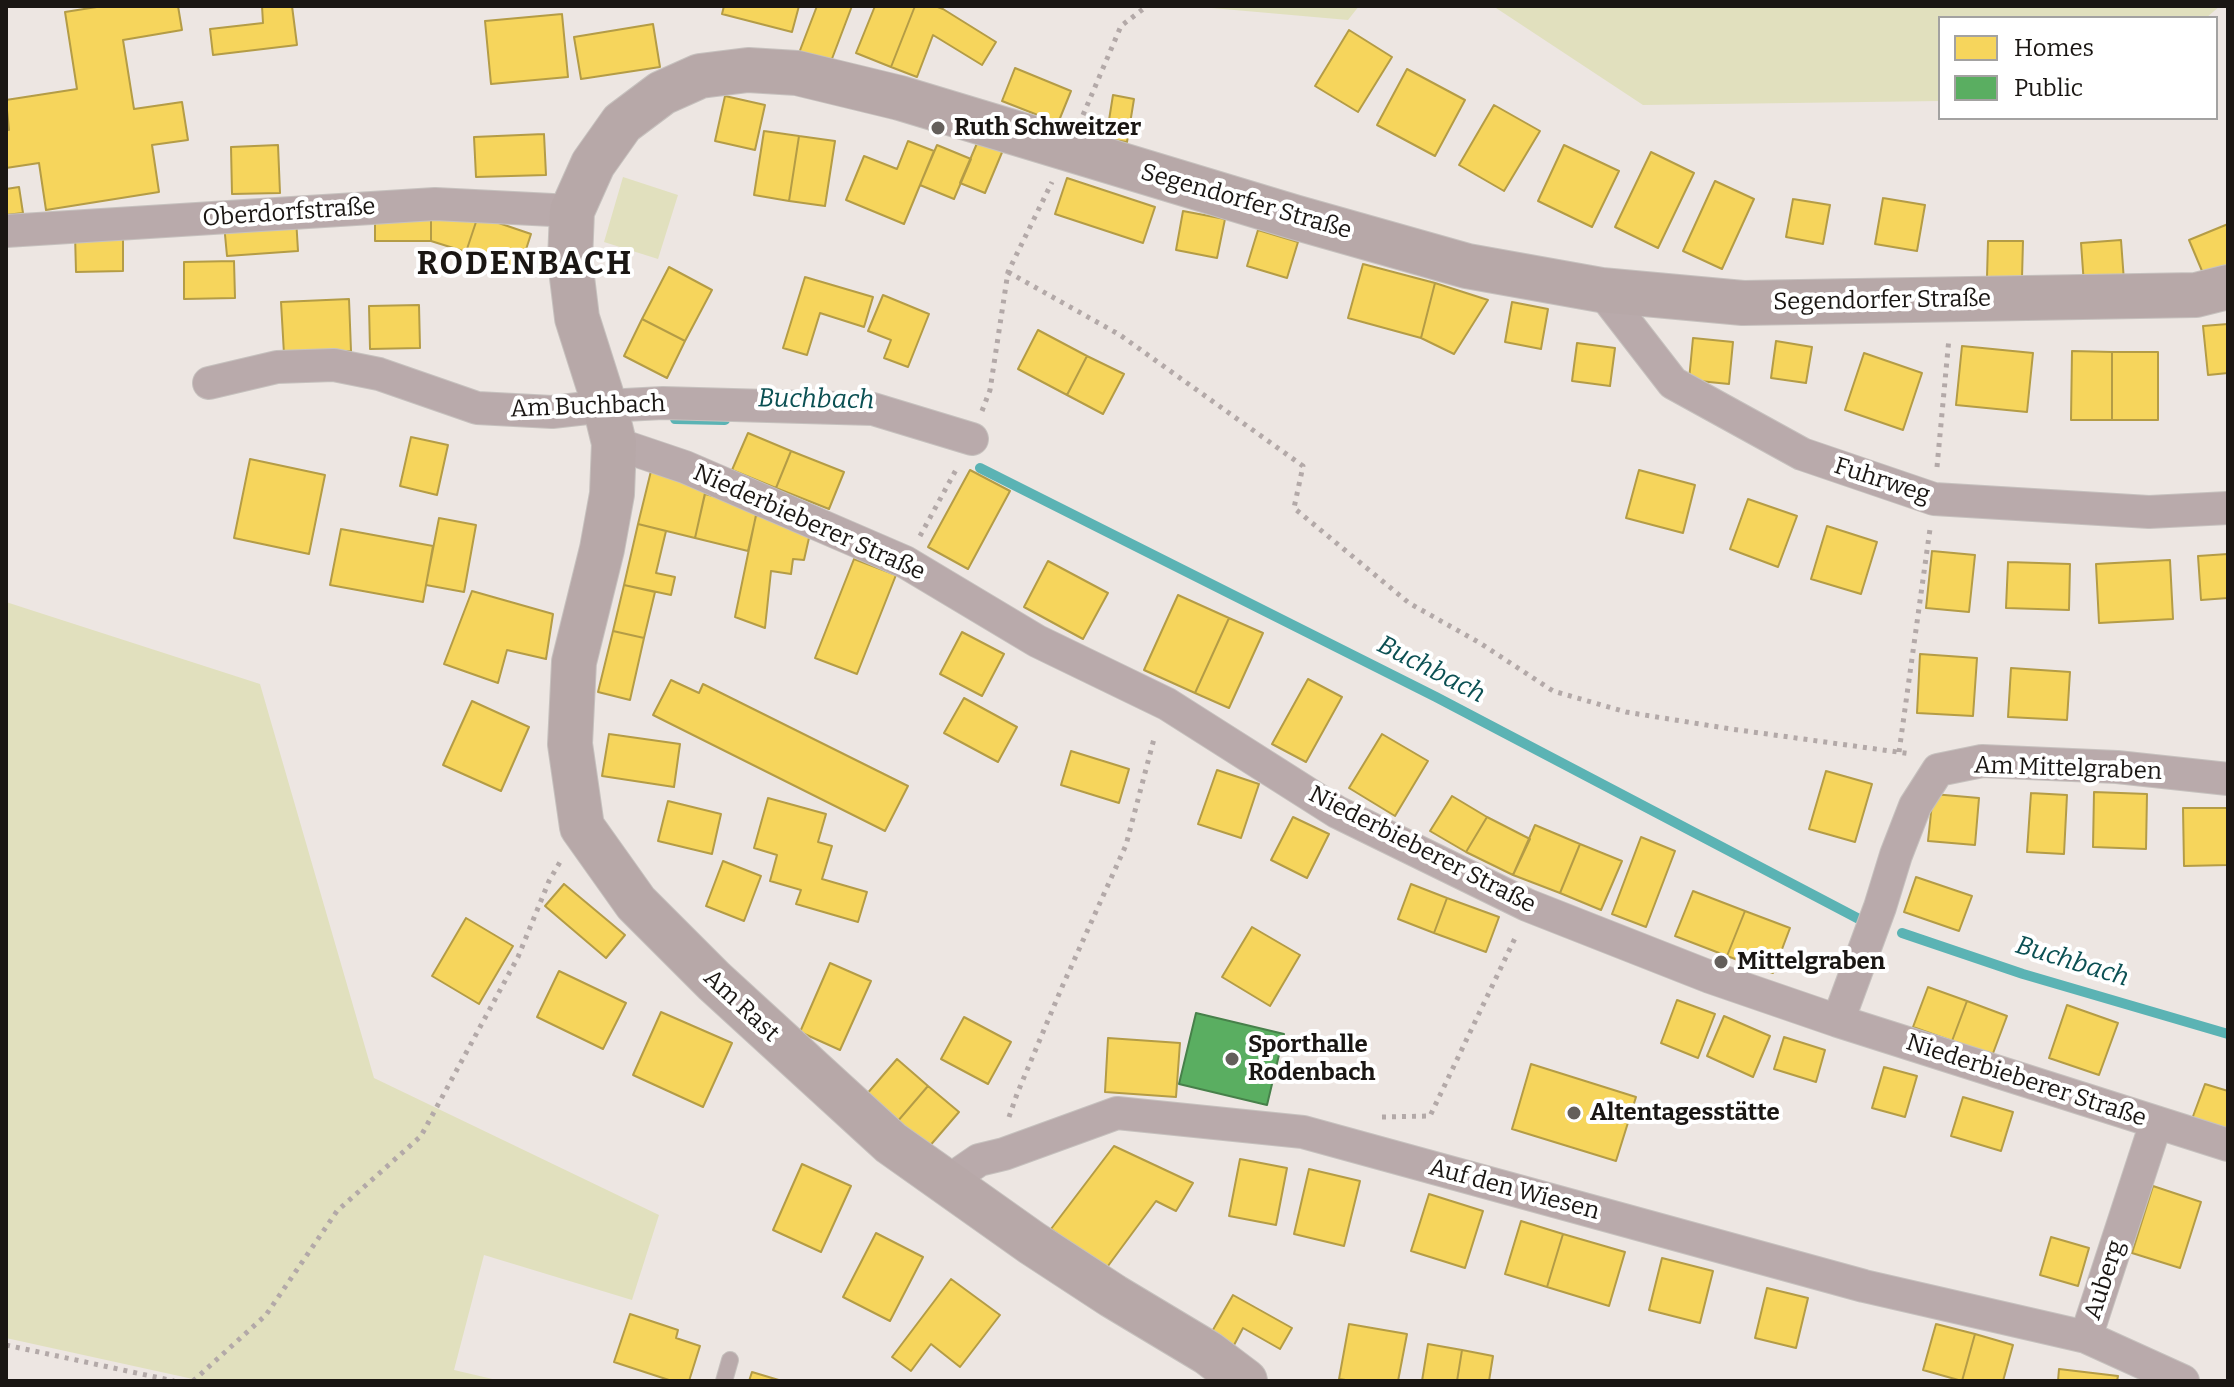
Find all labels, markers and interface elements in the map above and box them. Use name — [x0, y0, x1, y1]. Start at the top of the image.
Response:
legend — [1938, 16, 2218, 120]
text: Homes — [2014, 34, 2094, 62]
text: Public — [2014, 74, 2083, 102]
place label: Ruth Schweitzer — [954, 114, 1141, 142]
marker: Ruth Schweitzer — [929, 119, 947, 137]
street label: Segendorfer Straße — [1137, 158, 1355, 246]
street label: Oberdorfstraße — [202, 193, 376, 233]
district label: RODENBACH — [417, 246, 633, 284]
street label: Segendorfer Straße — [1773, 285, 1991, 317]
water label: Buchbach — [757, 383, 875, 417]
street label: Am Buchbach — [510, 390, 666, 424]
street label: Fuhrweg — [1830, 452, 1934, 510]
street label: Niederbieberer Straße — [689, 459, 929, 587]
water label: Buchbach — [1372, 630, 1490, 710]
street label: Am Mittelgraben — [1973, 751, 2163, 787]
street label: Niederbieberer Straße — [1304, 780, 1540, 920]
water label: Buchbach — [2012, 930, 2132, 994]
place label: Mittelgraben — [1737, 948, 1885, 976]
marker: Mittelgraben — [1712, 953, 1730, 971]
street label: Am Rast — [697, 964, 785, 1048]
street label: Niederbieberer Straße — [1902, 1029, 2150, 1133]
place label: Sporthalle Rodenbach — [1248, 1031, 1376, 1087]
marker: Sporthalle Rodenbach — [1223, 1050, 1241, 1068]
place label: Altentagesstätte — [1590, 1099, 1780, 1127]
marker: Altentagesstätte — [1565, 1104, 1583, 1122]
street label: Auf den Wiesen — [1426, 1153, 1602, 1227]
street label: Auberg — [2079, 1237, 2131, 1323]

